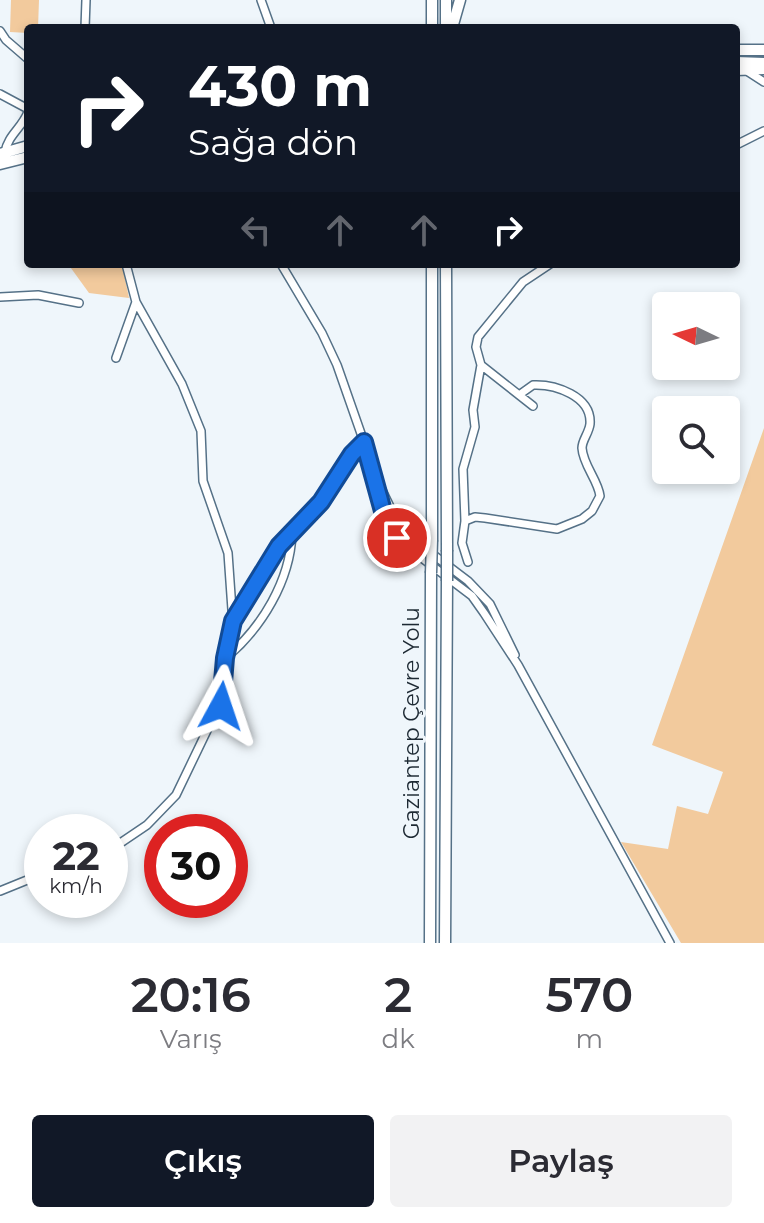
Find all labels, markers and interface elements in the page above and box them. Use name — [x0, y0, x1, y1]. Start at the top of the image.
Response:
text: 430 m — [188, 52, 372, 120]
icon: right — [56, 56, 160, 160]
text: Sağa dön — [188, 120, 358, 164]
icon: left — [234, 208, 278, 252]
icon: ahead — [318, 208, 362, 252]
icon: ahead — [402, 208, 446, 252]
icon: right — [486, 208, 530, 252]
north arrow — [652, 292, 740, 380]
map controls — [652, 292, 740, 484]
button: search — [652, 396, 740, 484]
pin — [363, 504, 431, 572]
icon: arrive — [375, 516, 419, 560]
street label: Gaziantep Çevre Yolu — [398, 607, 425, 839]
position arrow — [179, 664, 263, 748]
speed limit sign: 30 — [144, 814, 248, 918]
text: 22 — [52, 831, 100, 880]
text: km/h — [49, 874, 103, 898]
text: 20:16 — [131, 966, 251, 1024]
text: 2 — [384, 966, 412, 1024]
text: 570 — [545, 966, 633, 1024]
text: Varış — [160, 1023, 222, 1055]
text: dk — [382, 1023, 415, 1055]
text: m — [576, 1023, 603, 1055]
button: Çıkış — [32, 1115, 374, 1207]
button: Paylaş — [390, 1115, 732, 1207]

